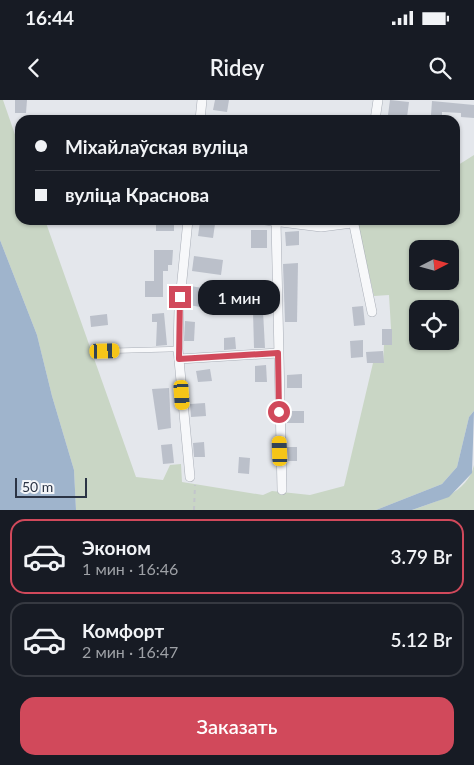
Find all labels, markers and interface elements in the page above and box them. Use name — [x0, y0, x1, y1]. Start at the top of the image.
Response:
text: 16:44 — [25, 6, 74, 29]
icon: back — [20, 54, 48, 82]
text: Ridey — [210, 54, 264, 81]
icon: search — [426, 54, 454, 82]
text: Міхайлаўская вуліца — [65, 135, 248, 158]
text: вуліца Краснова — [65, 183, 209, 206]
north arrow — [409, 240, 459, 290]
map controls — [409, 240, 459, 350]
callout: 1 мин — [198, 280, 280, 314]
route end — [169, 286, 191, 308]
text: 1 мин — [218, 288, 260, 307]
button: locate — [409, 300, 459, 350]
car — [89, 343, 120, 359]
car — [173, 380, 190, 410]
route start — [268, 401, 290, 423]
car — [271, 436, 288, 466]
scale bar — [15, 475, 88, 498]
text: 50 m — [22, 478, 53, 495]
icon: car — [22, 534, 67, 579]
text: Эконом — [82, 536, 151, 559]
text: 3.79 Br — [390, 545, 452, 568]
text: 1 мин · 16:46 — [82, 559, 178, 578]
icon: car — [22, 617, 67, 662]
text: Комфорт — [82, 619, 164, 642]
text: 5.12 Br — [390, 628, 452, 651]
text: 2 мин · 16:47 — [82, 642, 178, 661]
button: Заказать — [20, 697, 454, 755]

